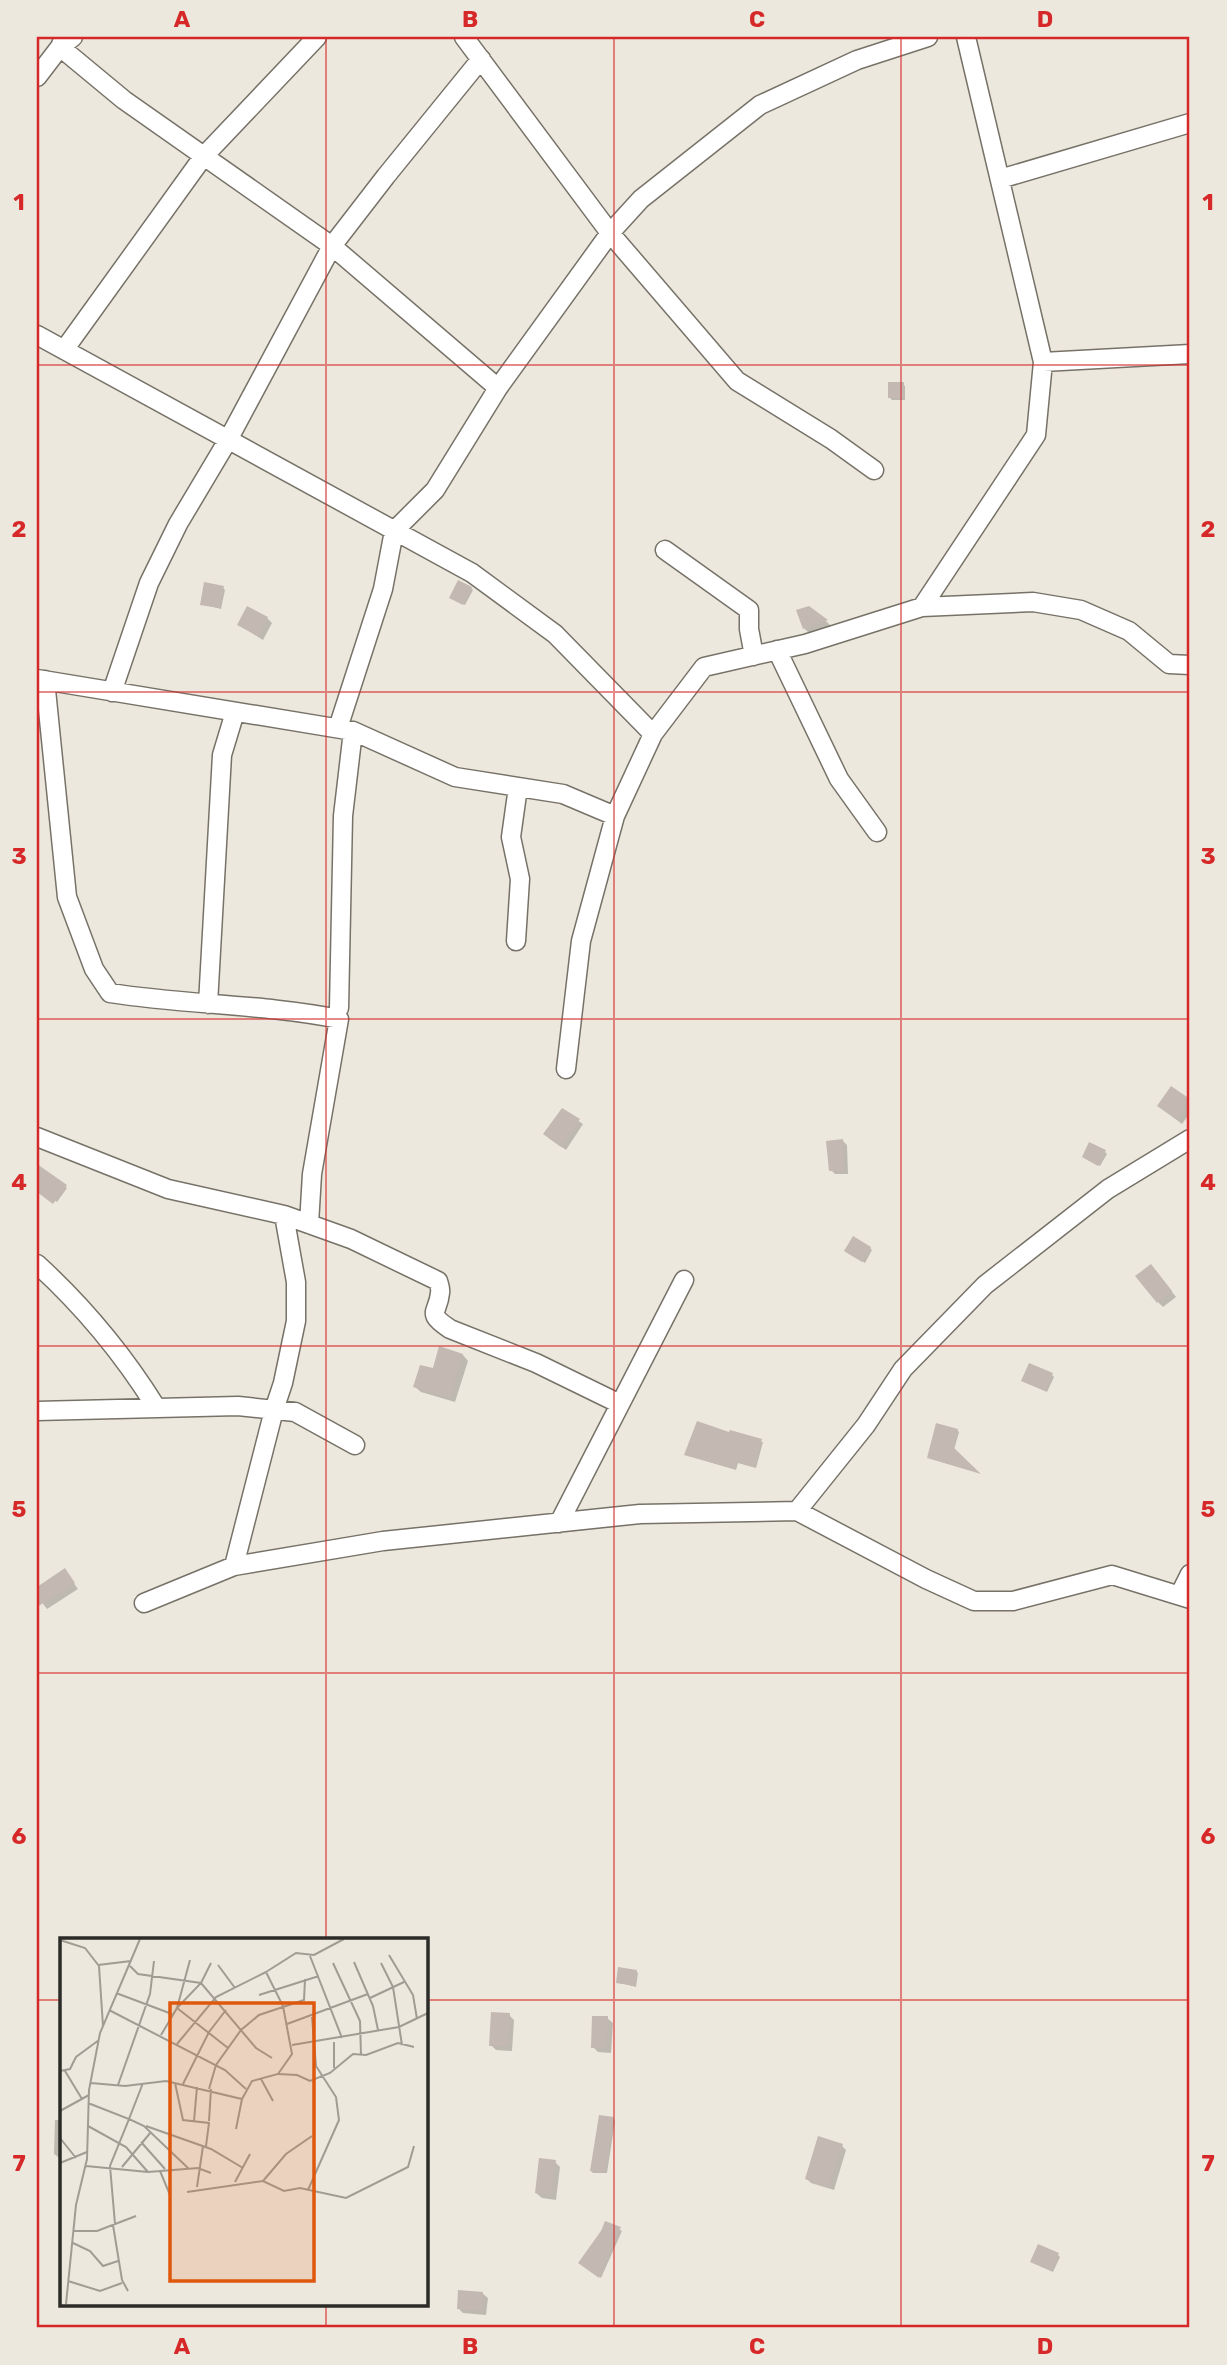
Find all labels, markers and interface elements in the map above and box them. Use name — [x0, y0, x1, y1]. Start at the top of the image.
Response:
text: A — [174, 5, 191, 33]
text: B — [462, 5, 478, 33]
text: C — [749, 5, 765, 33]
text: D — [1037, 5, 1053, 33]
text: 1 — [13, 188, 25, 216]
text: 1 — [1202, 188, 1214, 216]
text: 2 — [12, 515, 26, 543]
text: 2 — [1201, 515, 1215, 543]
text: 3 — [11, 842, 27, 870]
text: 3 — [1200, 842, 1216, 870]
text: 4 — [11, 1168, 27, 1196]
text: 4 — [1200, 1168, 1216, 1196]
text: 5 — [12, 1495, 27, 1523]
text: 5 — [1201, 1495, 1216, 1523]
text: 6 — [12, 1822, 27, 1850]
text: 6 — [1201, 1822, 1216, 1850]
inset map — [60, 1938, 427, 2306]
text: 7 — [12, 2149, 26, 2177]
text: 7 — [1201, 2149, 1215, 2177]
text: A — [174, 2332, 191, 2360]
text: B — [462, 2332, 478, 2360]
text: C — [749, 2332, 765, 2360]
text: D — [1037, 2332, 1053, 2360]

